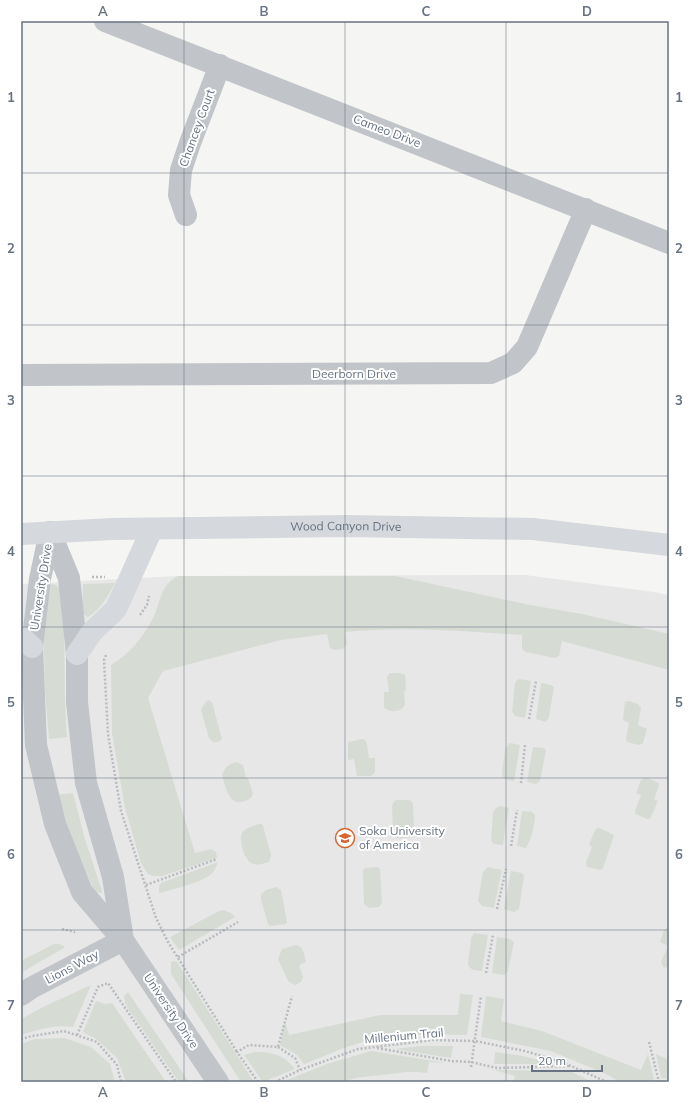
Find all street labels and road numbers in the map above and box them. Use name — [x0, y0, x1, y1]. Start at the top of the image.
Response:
street label: Chancey Court — [176, 87, 218, 169]
street label: Cameo Drive — [351, 111, 423, 150]
street label: Deerborn Drive — [312, 366, 396, 381]
street label: Wood Canyon Drive — [290, 518, 402, 534]
street label: University Drive — [26, 543, 55, 631]
street label: Lions Way — [42, 946, 102, 987]
street label: University Drive — [141, 970, 202, 1051]
street label: Millenium Trail — [364, 1025, 444, 1046]

